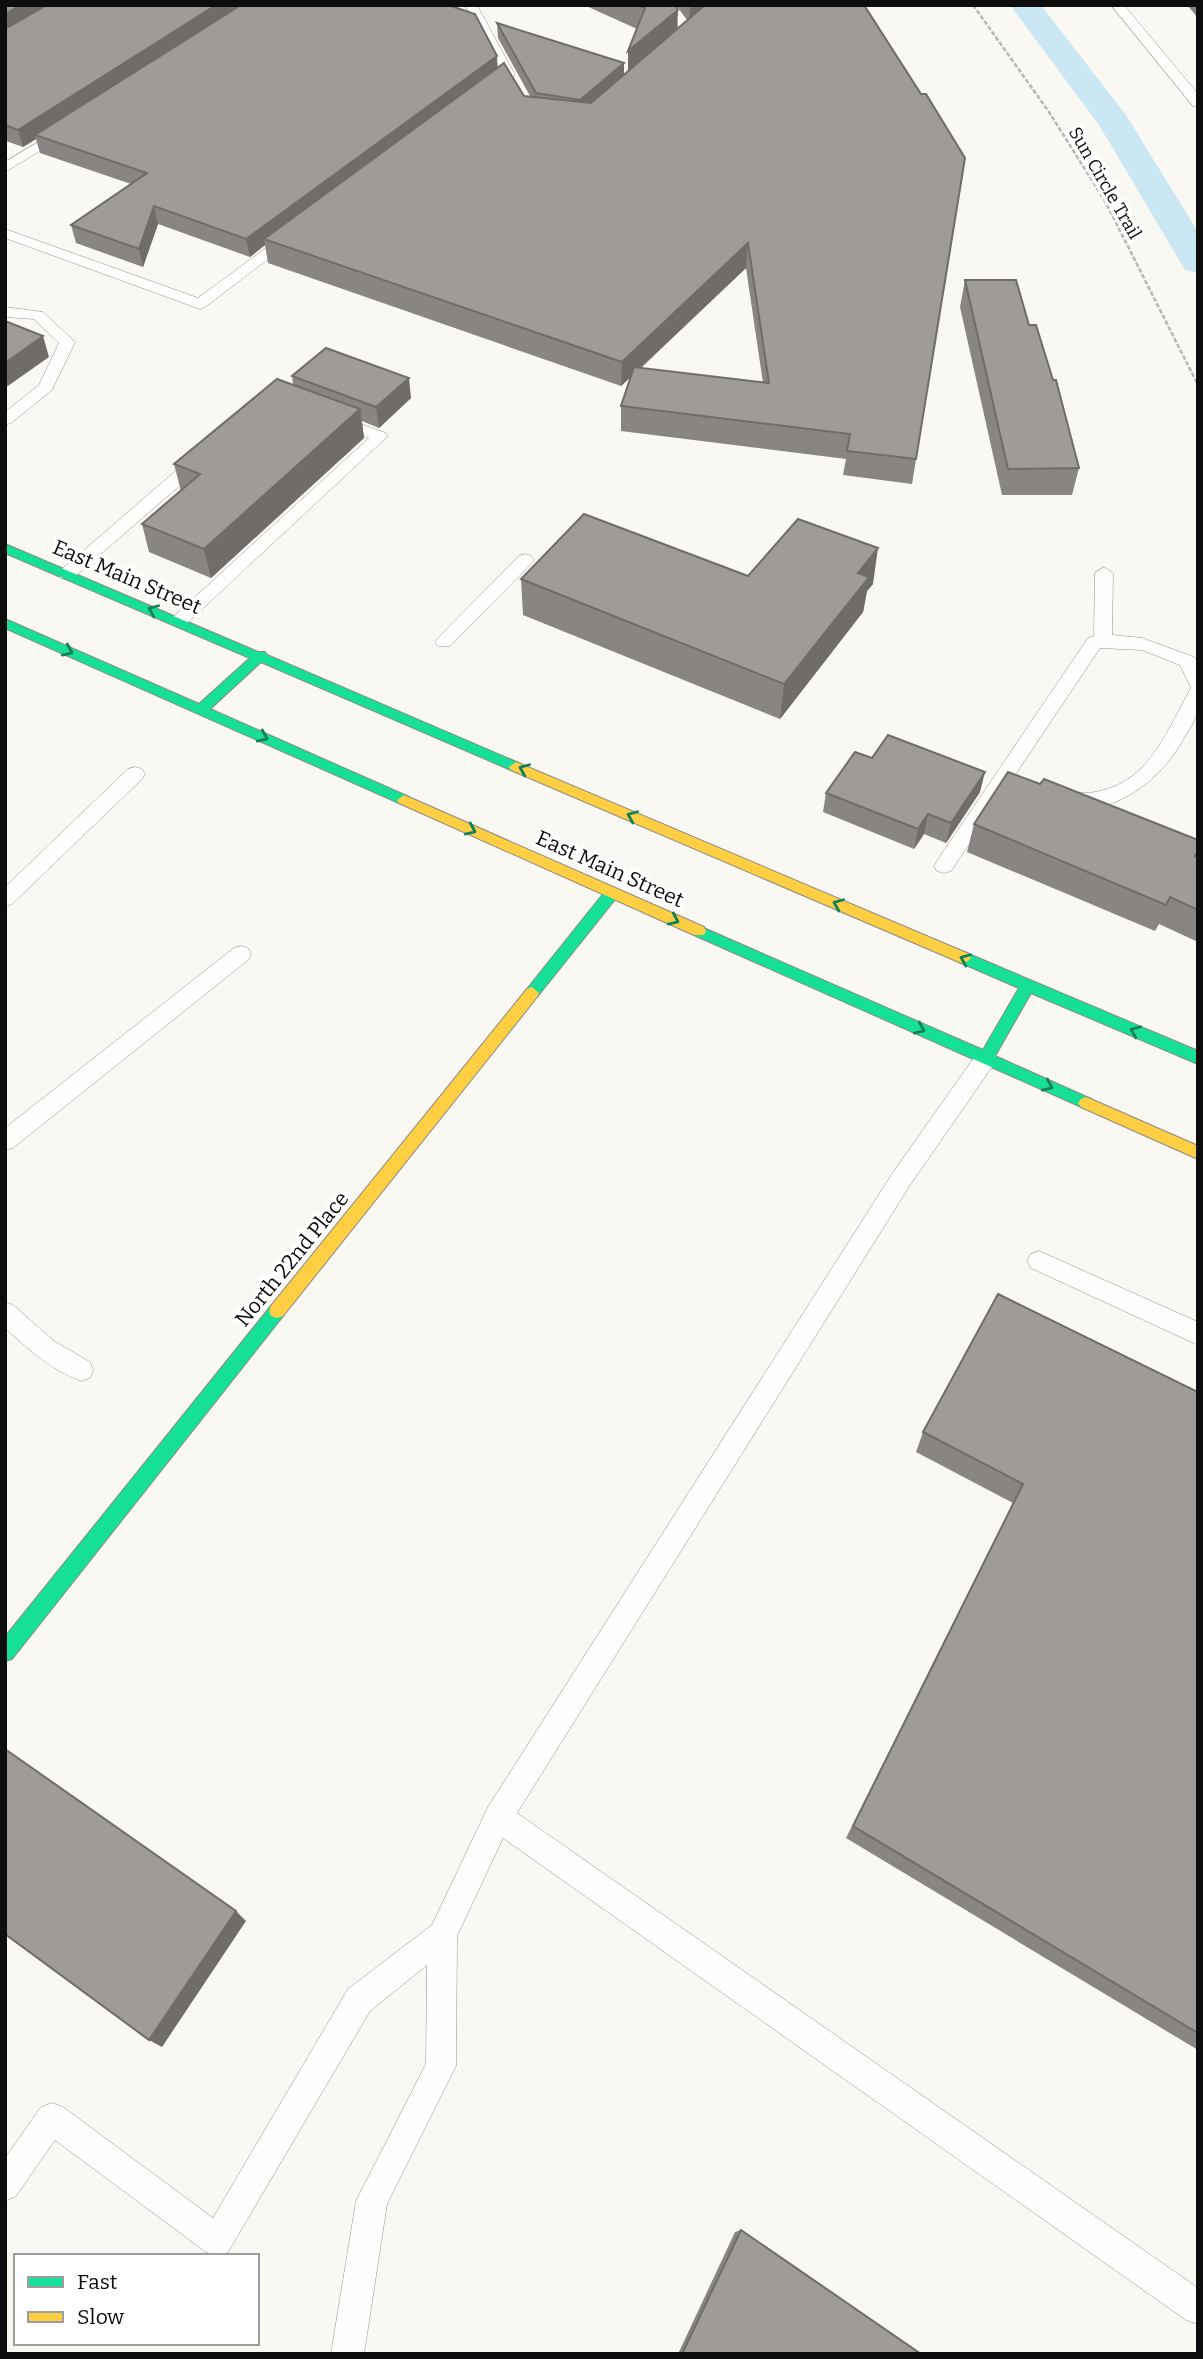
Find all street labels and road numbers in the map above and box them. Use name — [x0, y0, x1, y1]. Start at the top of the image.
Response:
street label: Sun Circle Trail — [1064, 123, 1146, 243]
street label: East Main Street — [49, 534, 206, 620]
street label: East Main Street — [532, 825, 688, 913]
street label: North 22nd Place — [230, 1186, 354, 1332]

